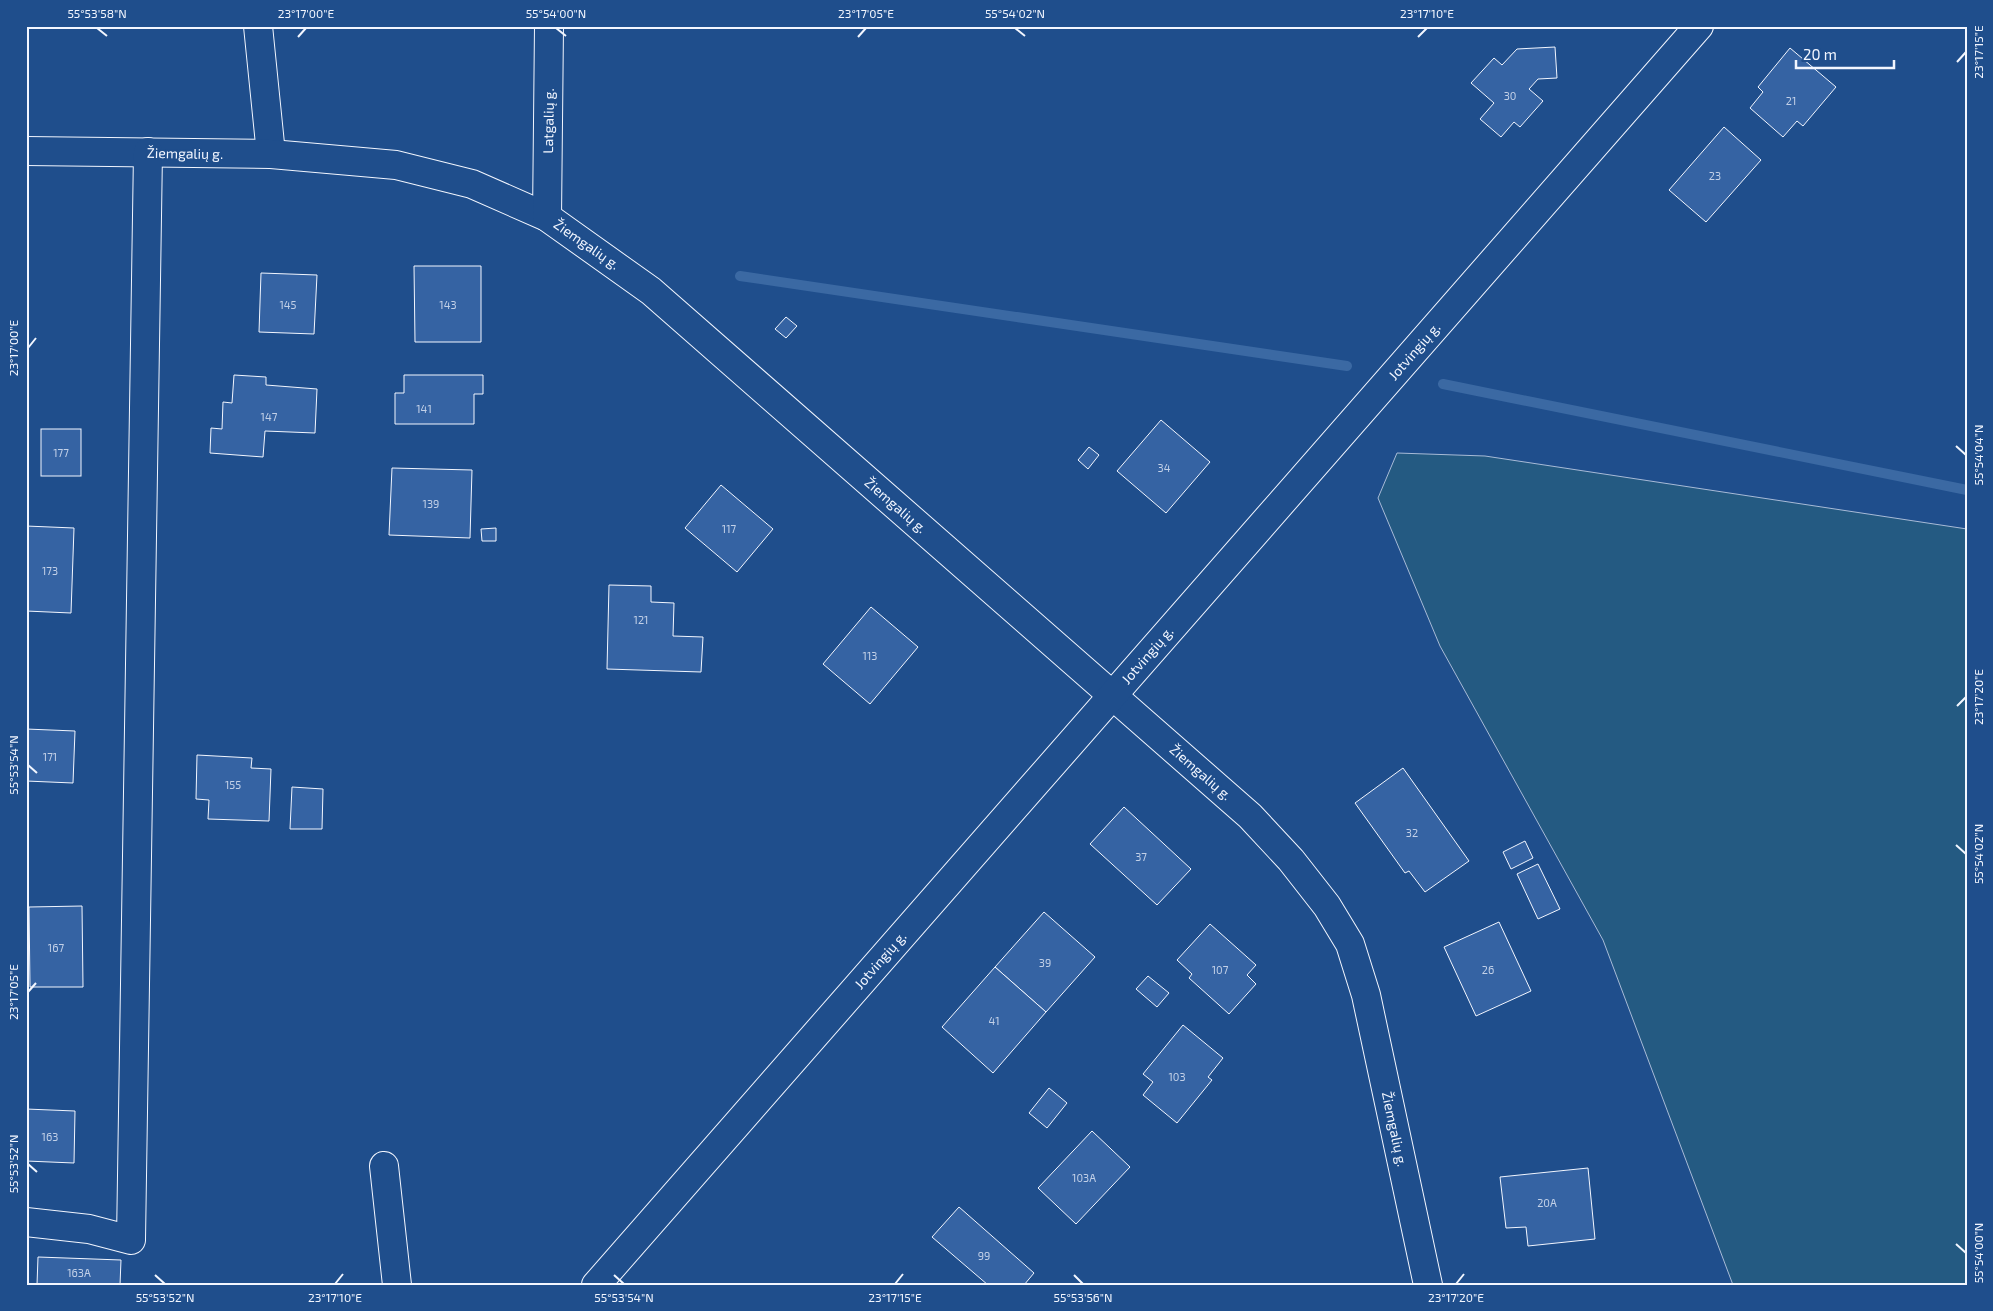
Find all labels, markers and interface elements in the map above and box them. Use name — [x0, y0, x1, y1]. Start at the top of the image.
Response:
text: 55°53'58"N — [67, 6, 127, 20]
text: 23°17'00"E — [278, 6, 335, 20]
text: 55°54'00"N — [526, 6, 586, 20]
text: 23°17'05"E — [838, 6, 894, 20]
text: 55°54'02"N — [985, 6, 1045, 20]
text: 23°17'10"E — [1400, 6, 1454, 20]
text: 23°17'15"E — [1971, 25, 1985, 79]
scale bar — [1796, 38, 1893, 70]
text: 20 m — [1803, 45, 1837, 63]
street label: Latgalių g. — [539, 88, 557, 154]
house number: 30 — [1504, 89, 1516, 102]
house number: 21 — [1786, 94, 1796, 107]
street label: Žiemgalių g. — [147, 144, 223, 162]
house number: 23 — [1709, 169, 1721, 182]
street label: Žiemgalių g. — [551, 215, 623, 273]
house number: 145 — [279, 298, 297, 311]
house number: 143 — [439, 298, 457, 311]
text: 23°17'00"E — [6, 319, 20, 376]
street label: Jotvingių g. — [1384, 319, 1444, 383]
house number: 141 — [416, 402, 432, 415]
house number: 147 — [261, 410, 278, 423]
text: 55°54'04"N — [1971, 425, 1985, 485]
house number: 177 — [53, 446, 69, 459]
house number: 34 — [1158, 461, 1171, 474]
street label: Žiemgalių g. — [862, 474, 930, 536]
house number: 139 — [423, 497, 439, 510]
house number: 117 — [722, 522, 737, 535]
house number: 173 — [42, 564, 58, 577]
house number: 121 — [634, 613, 648, 626]
street label: Jotvingių g. — [1117, 623, 1177, 687]
house number: 113 — [863, 649, 877, 662]
text: 23°17'20"E — [1971, 669, 1985, 725]
text: 55°53'54"N — [6, 735, 20, 795]
street label: Žiemgalių g. — [1167, 741, 1235, 803]
house number: 171 — [43, 750, 57, 763]
house number: 155 — [225, 778, 241, 791]
text: 55°54'02"N — [1971, 824, 1985, 884]
house number: 32 — [1406, 826, 1418, 839]
house number: 37 — [1135, 850, 1147, 863]
street label: Jotvingių g. — [850, 928, 910, 992]
house number: 167 — [48, 941, 65, 954]
house number: 39 — [1039, 956, 1051, 969]
house number: 107 — [1212, 963, 1229, 976]
house number: 26 — [1482, 963, 1494, 976]
text: 23°17'05"E — [6, 964, 20, 1020]
house number: 41 — [988, 1014, 1000, 1027]
house number: 103 — [1168, 1070, 1186, 1083]
street label: Žiemgalių g. — [1379, 1090, 1411, 1168]
house number: 163 — [42, 1130, 58, 1143]
text: 55°53'52"N — [6, 1135, 20, 1193]
house number: 103A — [1072, 1171, 1096, 1184]
house number: 20A — [1537, 1196, 1557, 1209]
text: 55°54'00"N — [1971, 1223, 1985, 1283]
house number: 99 — [978, 1249, 990, 1262]
house number: 163A — [67, 1266, 91, 1279]
text: 55°53'52"N — [136, 1290, 194, 1304]
text: 23°17'10"E — [308, 1290, 362, 1304]
text: 55°53'54"N — [594, 1290, 654, 1304]
text: 23°17'15"E — [868, 1290, 922, 1304]
text: 55°53'56"N — [1054, 1290, 1112, 1304]
text: 23°17'20"E — [1428, 1290, 1484, 1304]

